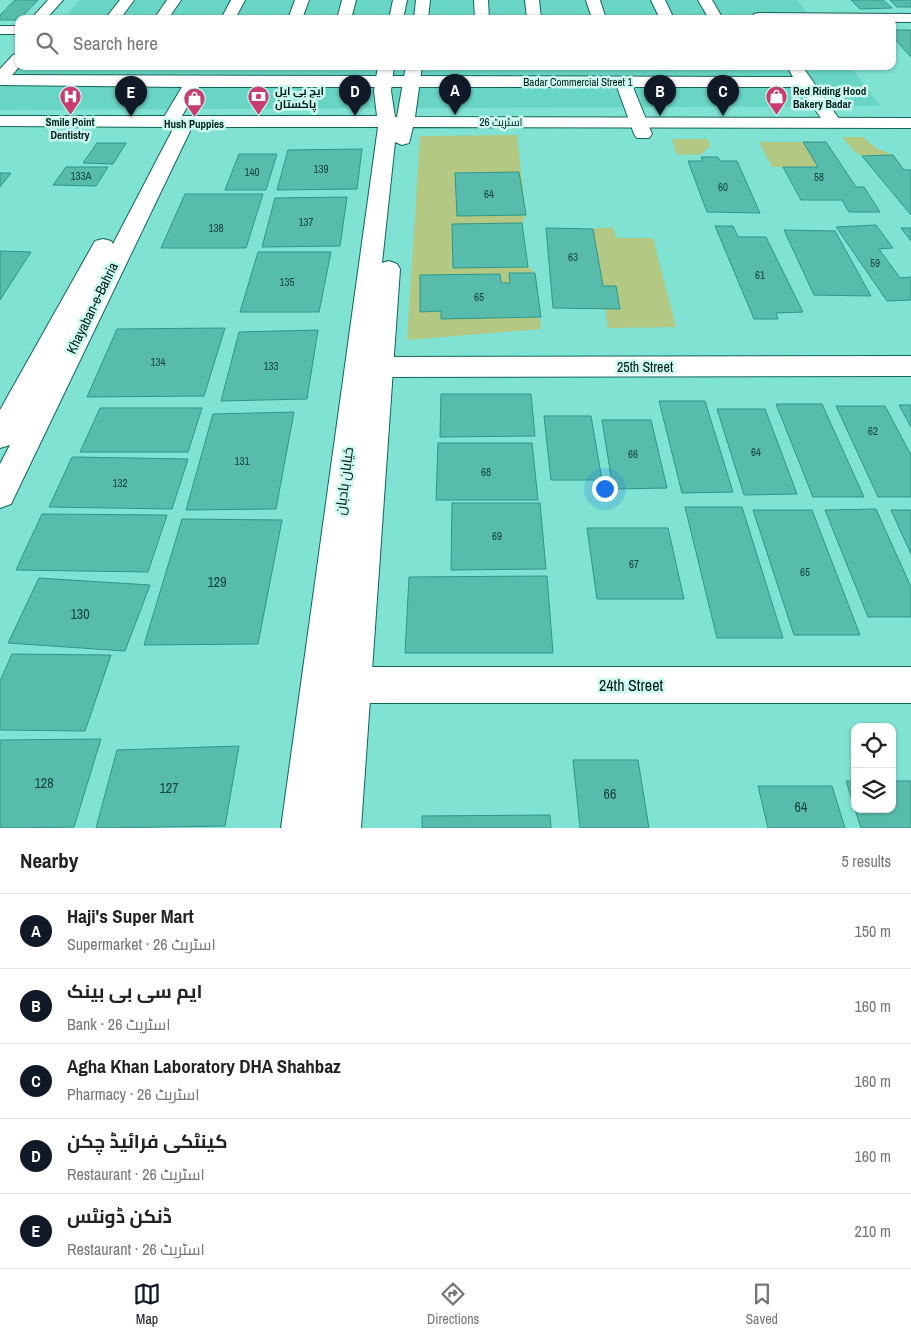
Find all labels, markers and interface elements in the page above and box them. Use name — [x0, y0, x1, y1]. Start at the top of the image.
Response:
search box — [15, 15, 896, 70]
icon: search — [33, 29, 61, 57]
text: Search here — [73, 30, 158, 56]
pin: A — [439, 74, 471, 115]
pin: D — [339, 75, 371, 116]
street label: Badar Commercial Street 1 — [523, 75, 633, 89]
pin: B — [644, 75, 676, 116]
pin: C — [707, 75, 739, 116]
pin: E — [115, 76, 147, 117]
hospital icon: Smile Point Dentistry — [58, 84, 82, 115]
place label: ایچ بی ایل پاکستان — [275, 84, 324, 113]
place label: Red Riding Hood Bakery Badar — [793, 84, 866, 111]
bank icon: ایچ بی ایل پاکستان — [247, 85, 271, 116]
shop icon: Red Riding Hood Bakery Badar — [765, 85, 789, 116]
shop icon: Hush Puppies — [182, 86, 206, 117]
place label: Smile Point Dentistry — [45, 115, 95, 142]
street label: اسٹریٹ 26 — [479, 115, 523, 129]
place label: Hush Puppies — [164, 117, 224, 131]
house number: 139 — [313, 162, 329, 176]
house number: 140 — [244, 165, 260, 179]
house number: 133A — [70, 169, 93, 183]
house number: 58 — [814, 170, 824, 184]
house number: 60 — [718, 180, 728, 194]
house number: 64 — [484, 187, 494, 201]
house number: 137 — [298, 215, 314, 229]
house number: 138 — [208, 221, 224, 235]
house number: 63 — [568, 250, 578, 264]
house number: 59 — [870, 256, 880, 270]
street label: Khayaban-e-Bahria — [62, 259, 122, 357]
house number: 61 — [755, 268, 765, 282]
house number: 135 — [279, 275, 295, 289]
house number: 65 — [474, 290, 484, 304]
house number: 134 — [150, 355, 166, 369]
street label: 25th Street — [617, 358, 673, 376]
house number: 133 — [263, 359, 279, 373]
house number: 62 — [868, 424, 878, 438]
house number: 64 — [751, 445, 761, 459]
street label: خیابان بادبان — [331, 446, 357, 516]
house number: 66 — [628, 447, 638, 461]
house number: 131 — [234, 454, 250, 468]
house number: 68 — [481, 465, 491, 479]
house number: 132 — [112, 476, 128, 490]
your location — [592, 476, 618, 502]
house number: 69 — [492, 529, 502, 543]
house number: 67 — [629, 557, 639, 571]
house number: 65 — [800, 565, 810, 579]
house number: 129 — [207, 573, 227, 591]
house number: 130 — [70, 605, 90, 623]
street label: 24th Street — [599, 674, 663, 696]
map controls — [851, 723, 896, 813]
button: locate — [851, 723, 896, 768]
button: layers — [851, 768, 896, 813]
house number: 128 — [34, 774, 54, 792]
house number: 127 — [159, 779, 179, 797]
house number: 66 — [604, 785, 616, 803]
house number: 64 — [795, 798, 808, 816]
text: Nearby — [20, 846, 78, 875]
text: 5 results — [841, 850, 891, 872]
text: Haji's Super Mart — [67, 903, 194, 929]
text: A — [31, 920, 41, 942]
text: 150 m — [855, 920, 891, 942]
text: Supermarket · اسٹریٹ 26 — [67, 933, 216, 955]
text: ایم سی بی بینک — [67, 978, 202, 1004]
text: B — [31, 995, 41, 1017]
text: 160 m — [855, 995, 891, 1017]
text: Bank · اسٹریٹ 26 — [67, 1013, 171, 1035]
text: Agha Khan Laboratory DHA Shahbaz — [67, 1053, 341, 1079]
text: C — [31, 1070, 41, 1092]
text: 160 m — [855, 1070, 891, 1092]
text: Pharmacy · اسٹریٹ 26 — [67, 1083, 200, 1105]
text: کینٹکی فرائیڈ چکن — [67, 1128, 228, 1154]
text: D — [31, 1145, 41, 1167]
text: 160 m — [855, 1145, 891, 1167]
text: Restaurant · اسٹریٹ 26 — [67, 1163, 205, 1185]
text: ڈنکن ڈونٹس — [67, 1203, 172, 1229]
text: E — [32, 1220, 40, 1242]
text: 210 m — [855, 1220, 891, 1242]
text: Restaurant · اسٹریٹ 26 — [67, 1238, 205, 1260]
tab: Map — [133, 1280, 161, 1328]
tab: Directions — [427, 1280, 479, 1328]
tab: Saved — [745, 1280, 778, 1328]

